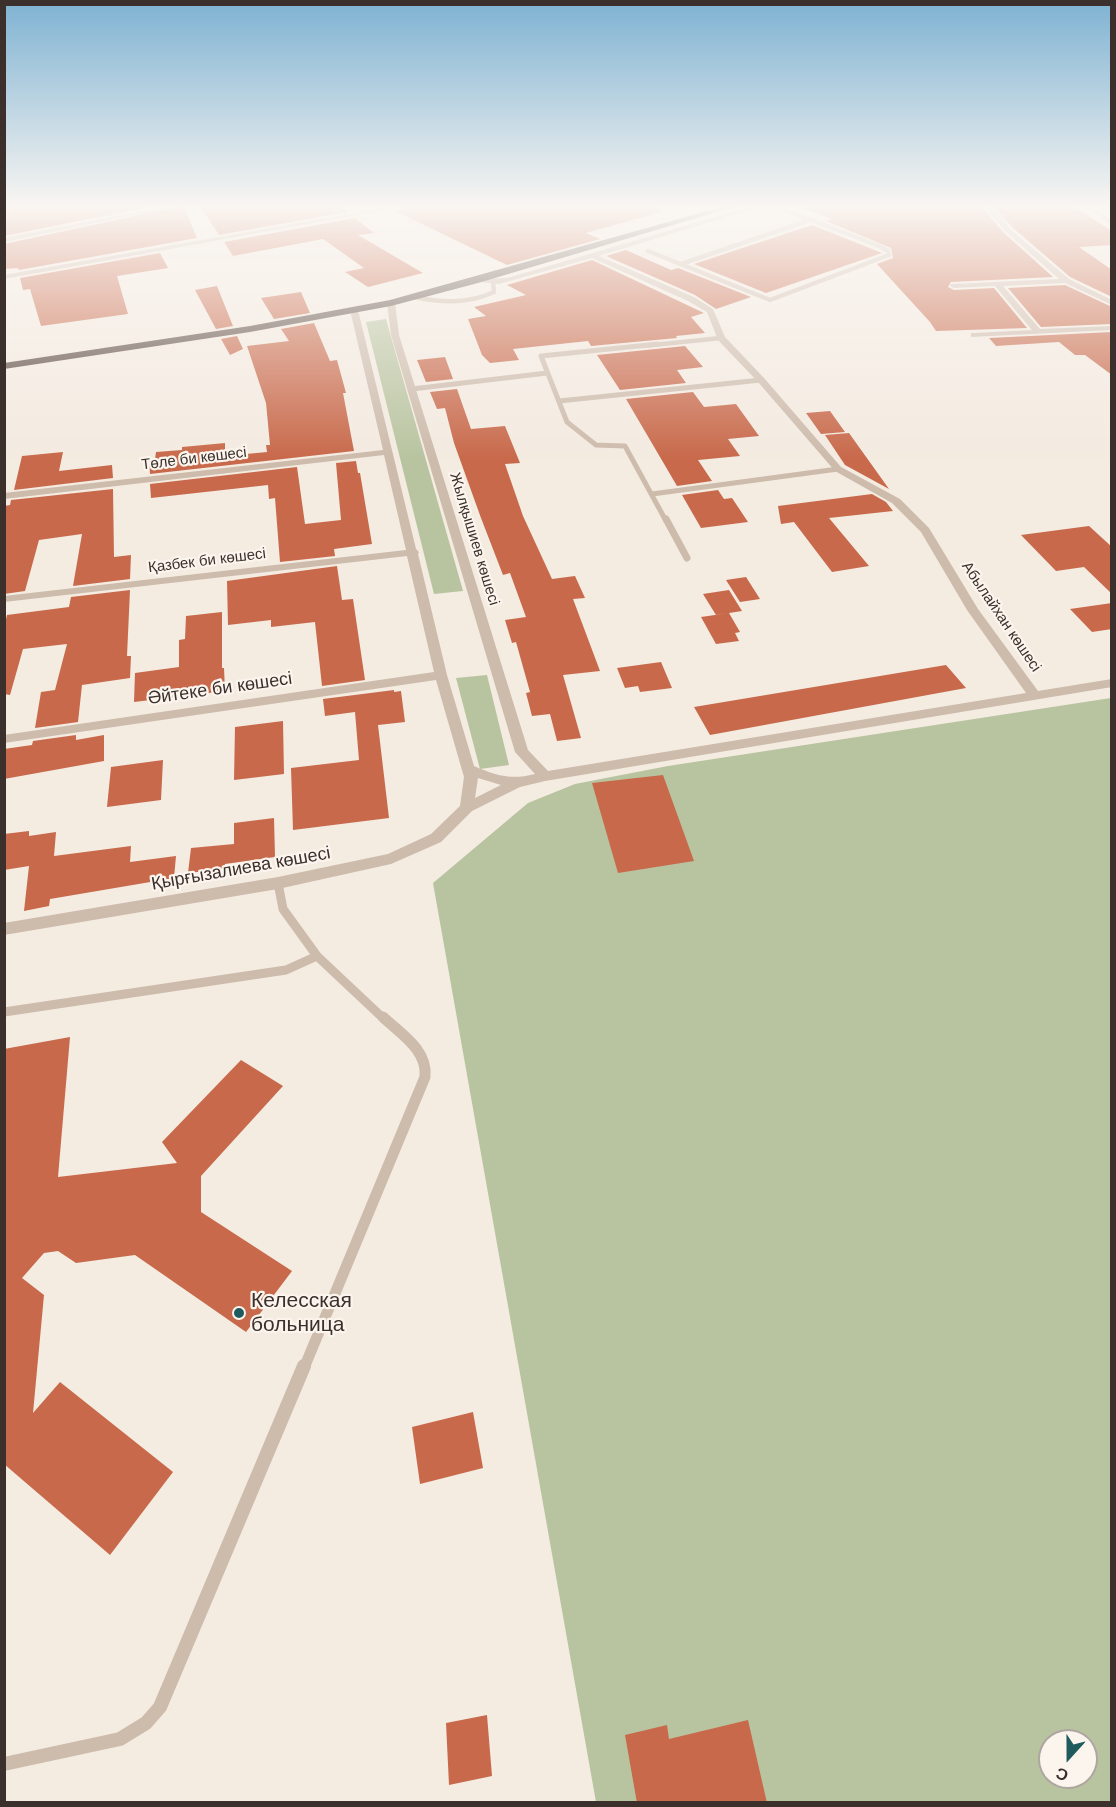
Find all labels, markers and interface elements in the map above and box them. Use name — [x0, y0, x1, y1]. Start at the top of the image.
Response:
street label: Төле би көшесі — [140, 444, 248, 474]
street label: Жылқышиев көшесі — [445, 471, 503, 607]
street label: Қазбек би көшесі — [147, 545, 267, 577]
street label: Абылайхан көшесі — [957, 558, 1045, 676]
street label: Әйтеке би көшесі — [146, 668, 294, 710]
street label: Қырғызалиева көшесі — [150, 843, 332, 895]
place label: Келесская больница — [251, 1288, 352, 1338]
marker: Келесская больница — [232, 1306, 246, 1320]
north arrow — [1038, 1729, 1098, 1789]
text: С — [1054, 1764, 1071, 1784]

